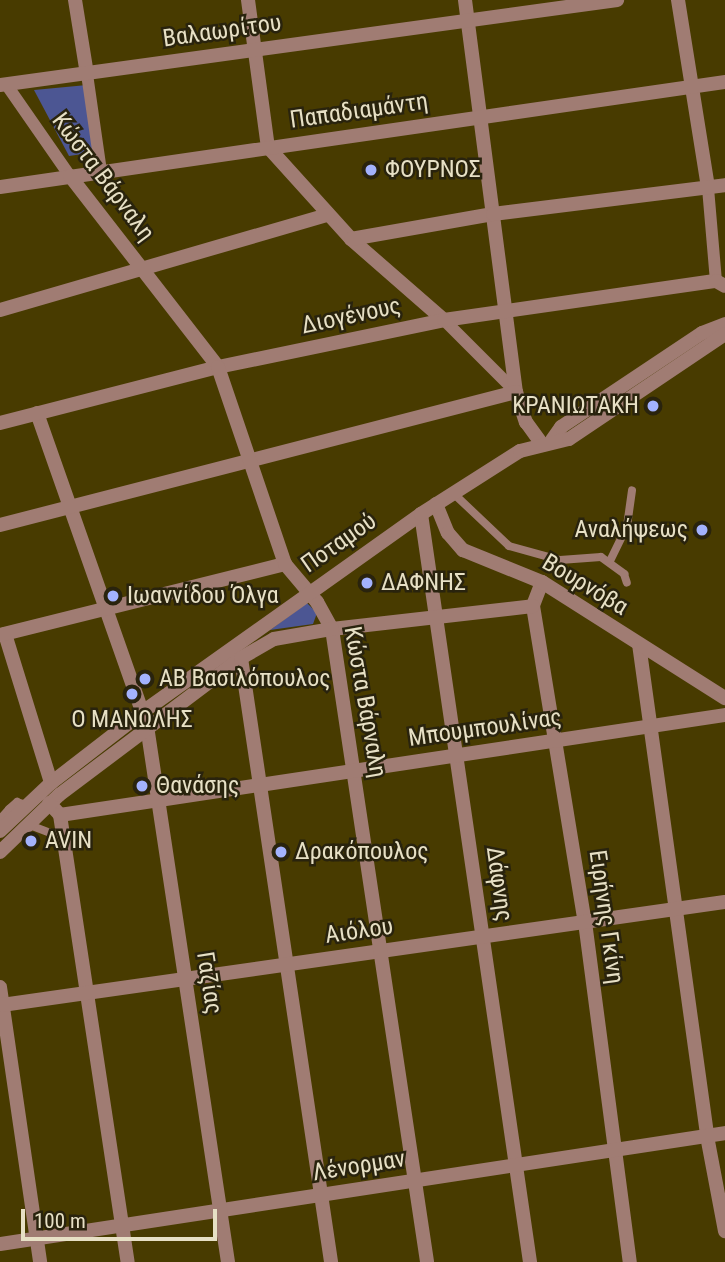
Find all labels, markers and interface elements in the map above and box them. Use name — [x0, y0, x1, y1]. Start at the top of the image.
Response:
street label: Βαλαωρίτου — [161, 8, 283, 54]
street label: Παπαδιαμάντη — [288, 87, 430, 135]
street label: Κώστα Βάρναλη — [45, 107, 161, 247]
place label: ΦΟΥΡΝΟΣ — [385, 156, 481, 184]
marker: ΦΟΥΡΝΟΣ — [363, 162, 379, 178]
street label: Διογένους — [299, 291, 403, 341]
place label: ΚΡΑΝΙΩΤΑΚΗ — [512, 392, 639, 420]
marker: ΚΡΑΝΙΩΤΑΚΗ — [645, 398, 661, 414]
street label: Ποταμού — [296, 507, 382, 579]
place label: Αναλήψεως — [575, 516, 688, 544]
marker: Αναλήψεως — [694, 522, 710, 538]
street label: Βουρνόβα — [537, 548, 633, 622]
place label: ΔΑΦΝΗΣ — [381, 569, 466, 597]
marker: ΔΑΦΝΗΣ — [359, 575, 375, 591]
place label: Ιωαννίδου Όλγα — [127, 582, 279, 610]
marker: Ιωαννίδου Όλγα — [105, 588, 121, 604]
street label: Κώστα Βάρναλη — [338, 624, 392, 780]
place label: ΑΒ Βασιλόπουλος — [159, 665, 331, 693]
marker: ΑΒ Βασιλόπουλος — [137, 671, 153, 687]
marker: O ΜΑΝΩΛΗΣ — [124, 686, 140, 702]
street label: Μπουμπουλίνας — [407, 703, 563, 753]
place label: O ΜΑΝΩΛΗΣ — [71, 706, 193, 734]
place label: Θανάσης — [156, 772, 239, 800]
marker: Θανάσης — [134, 778, 150, 794]
place label: AVIN — [45, 827, 92, 855]
marker: AVIN — [23, 833, 39, 849]
place label: Δρακόπουλος — [295, 838, 429, 866]
marker: Δρακόπουλος — [273, 844, 289, 860]
street label: Δάφνης — [480, 845, 518, 923]
street label: Ειρήνης Γκίνη — [582, 848, 630, 986]
street label: Αιόλου — [323, 912, 395, 950]
street label: Γαζίας — [190, 950, 228, 1016]
street label: Λένορμαν — [311, 1144, 407, 1188]
scale bar — [24, 1196, 220, 1240]
text: 100 m — [34, 1209, 86, 1233]

